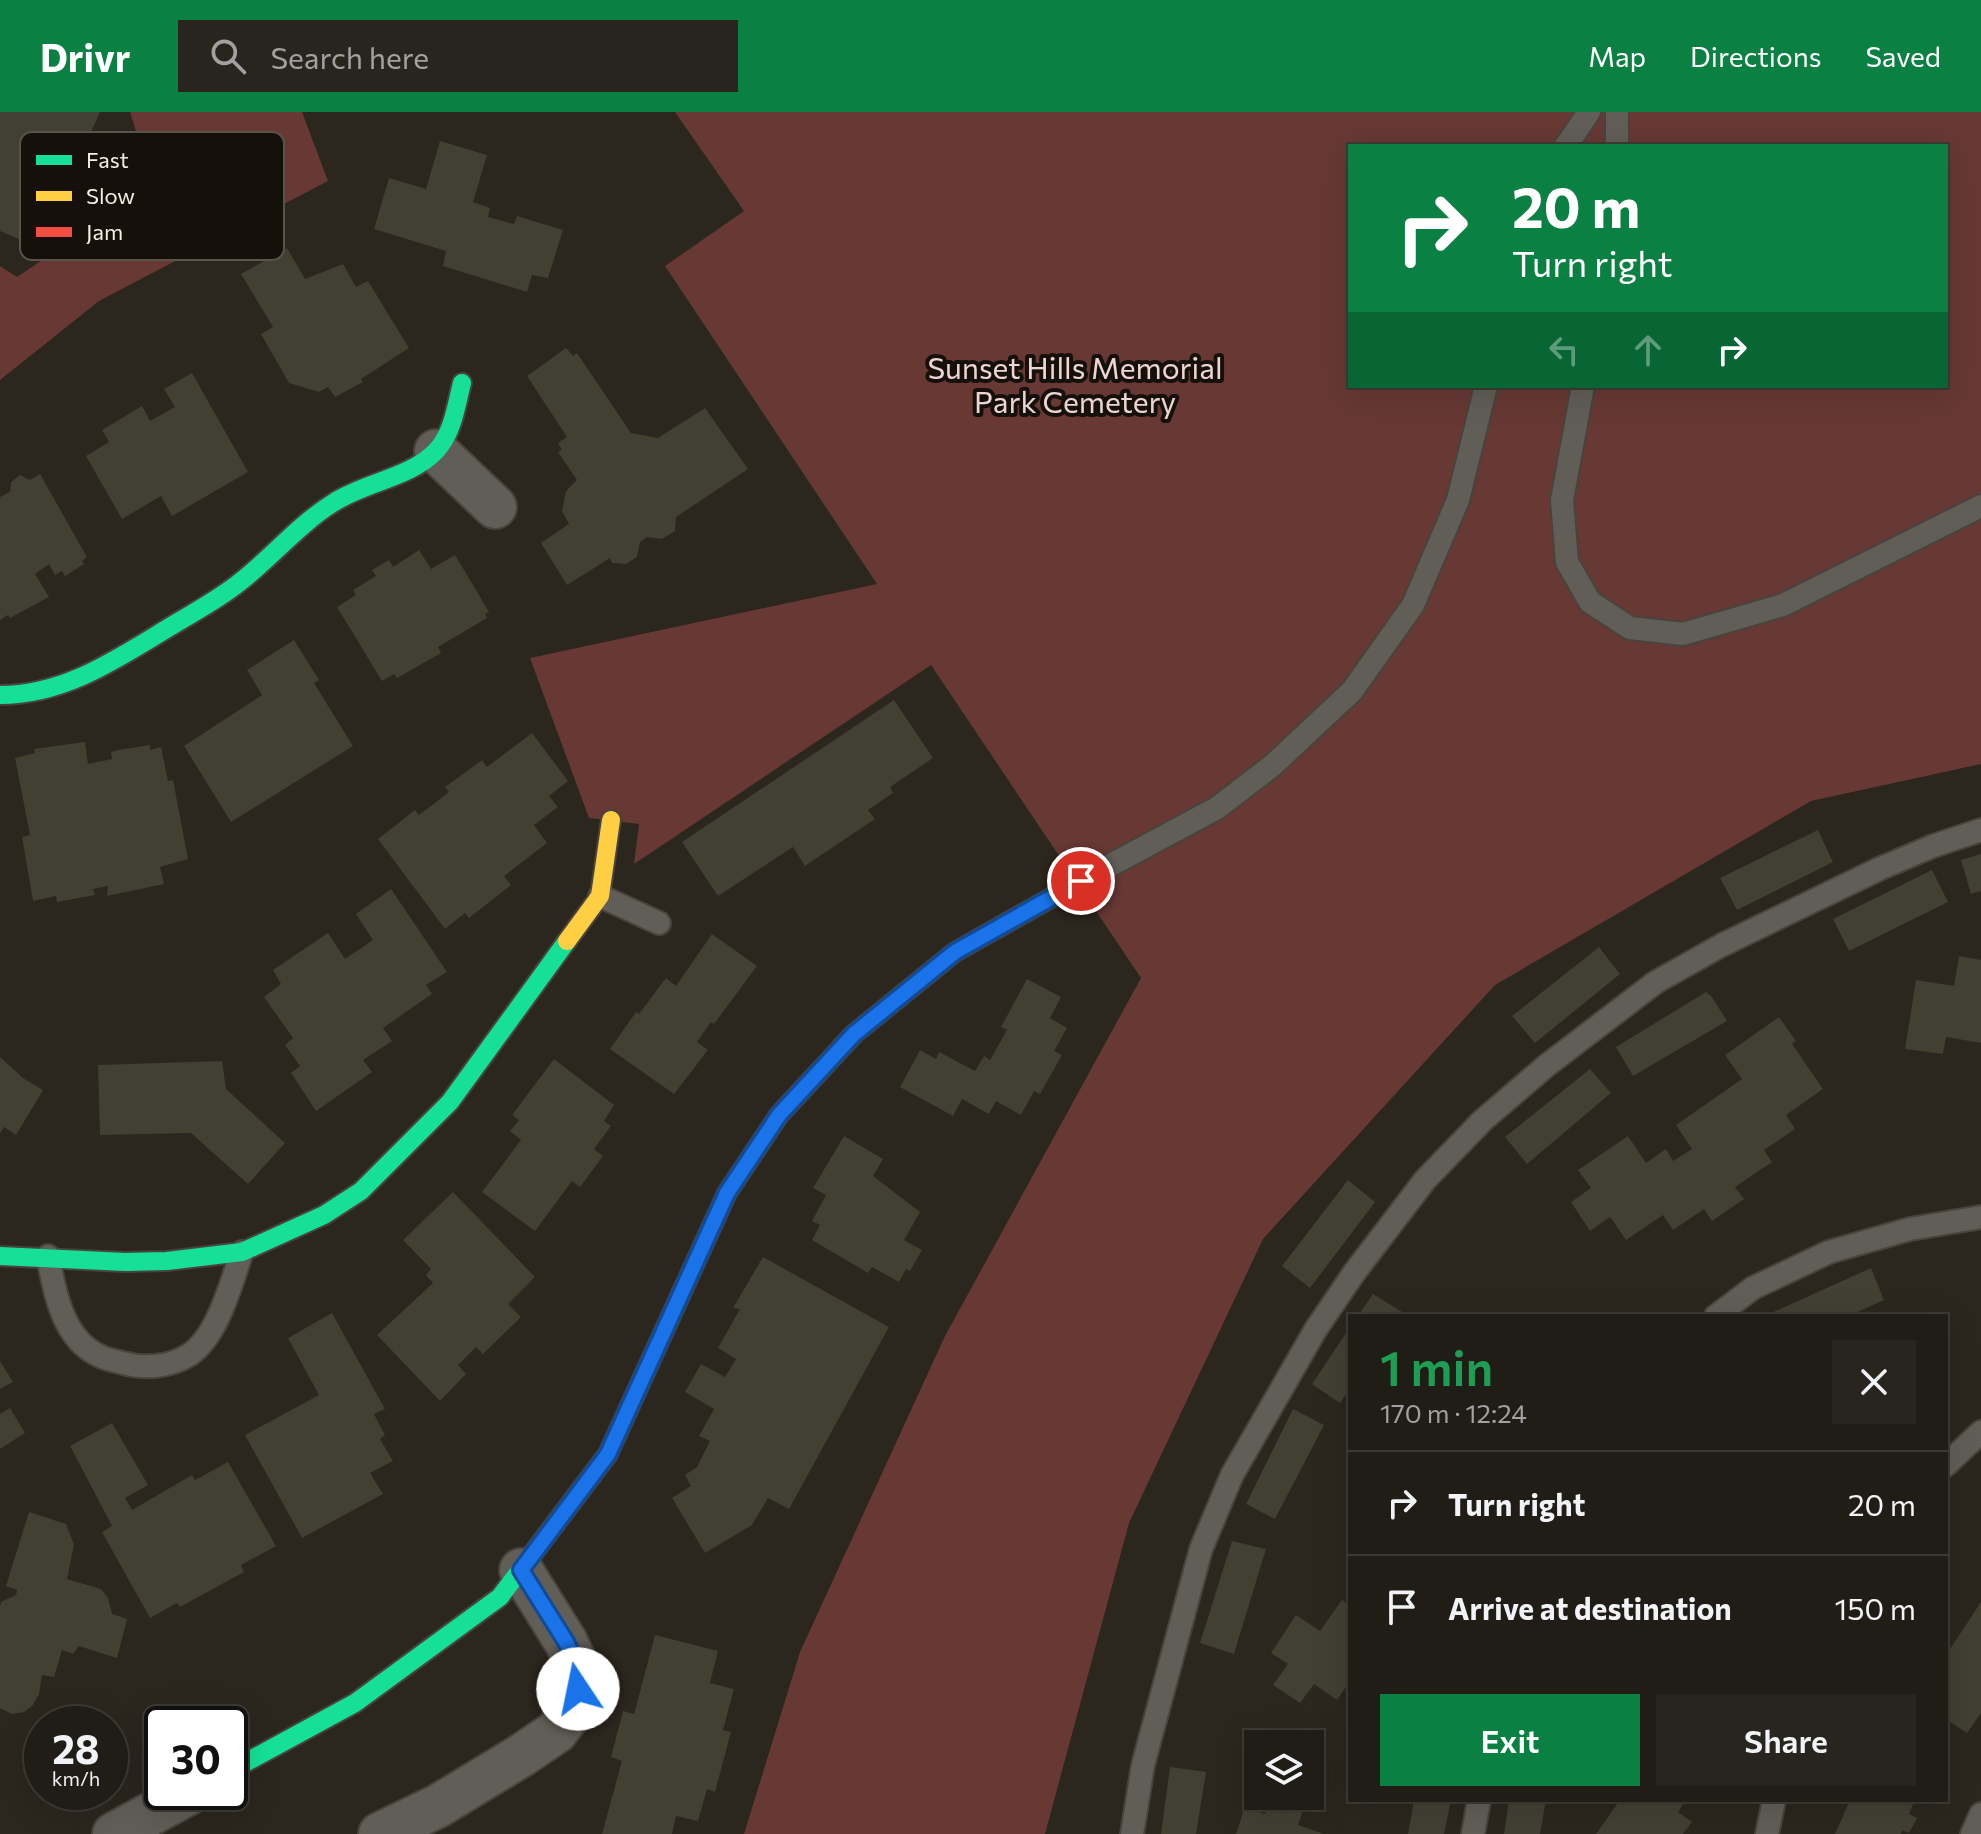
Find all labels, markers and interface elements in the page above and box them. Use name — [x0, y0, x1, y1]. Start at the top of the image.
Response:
search box — [178, 20, 738, 92]
text: Drivr — [40, 33, 130, 80]
icon: search — [206, 34, 250, 78]
text: Search here — [270, 38, 429, 75]
text: Map — [1588, 39, 1646, 73]
text: Directions — [1690, 39, 1821, 73]
text: Saved — [1865, 39, 1941, 73]
legend — [20, 132, 284, 260]
text: Fast — [86, 146, 129, 173]
text: 20 m — [1512, 171, 1640, 240]
icon: right — [1380, 176, 1484, 280]
text: Slow — [86, 182, 135, 209]
text: Jam — [86, 218, 123, 245]
text: Turn right — [1512, 240, 1673, 284]
icon: left — [1542, 328, 1586, 372]
icon: ahead — [1626, 328, 1670, 372]
icon: right — [1710, 328, 1754, 372]
park label: Sunset Hills Memorial Park Cemetery — [927, 348, 1223, 419]
pin — [1047, 847, 1115, 915]
icon: arrive — [1059, 859, 1103, 903]
text: 1 min — [1380, 1337, 1493, 1396]
button: close — [1832, 1340, 1916, 1424]
text: 170 m · 12:24 — [1380, 1397, 1527, 1428]
icon: right — [1380, 1481, 1424, 1525]
text: Turn right — [1448, 1485, 1585, 1522]
text: 20 m — [1848, 1485, 1916, 1522]
icon: arrive — [1380, 1585, 1424, 1629]
text: Arrive at destination — [1448, 1589, 1732, 1626]
text: 150 m — [1834, 1589, 1916, 1626]
position arrow — [536, 1647, 620, 1731]
button: Exit — [1380, 1694, 1640, 1786]
button: Share — [1656, 1694, 1916, 1786]
speed limit sign: 30 — [144, 1706, 248, 1810]
text: 28 — [52, 1723, 100, 1772]
map controls — [1244, 1730, 1324, 1810]
button: layers — [1244, 1730, 1324, 1810]
text: km/h — [52, 1766, 100, 1790]

